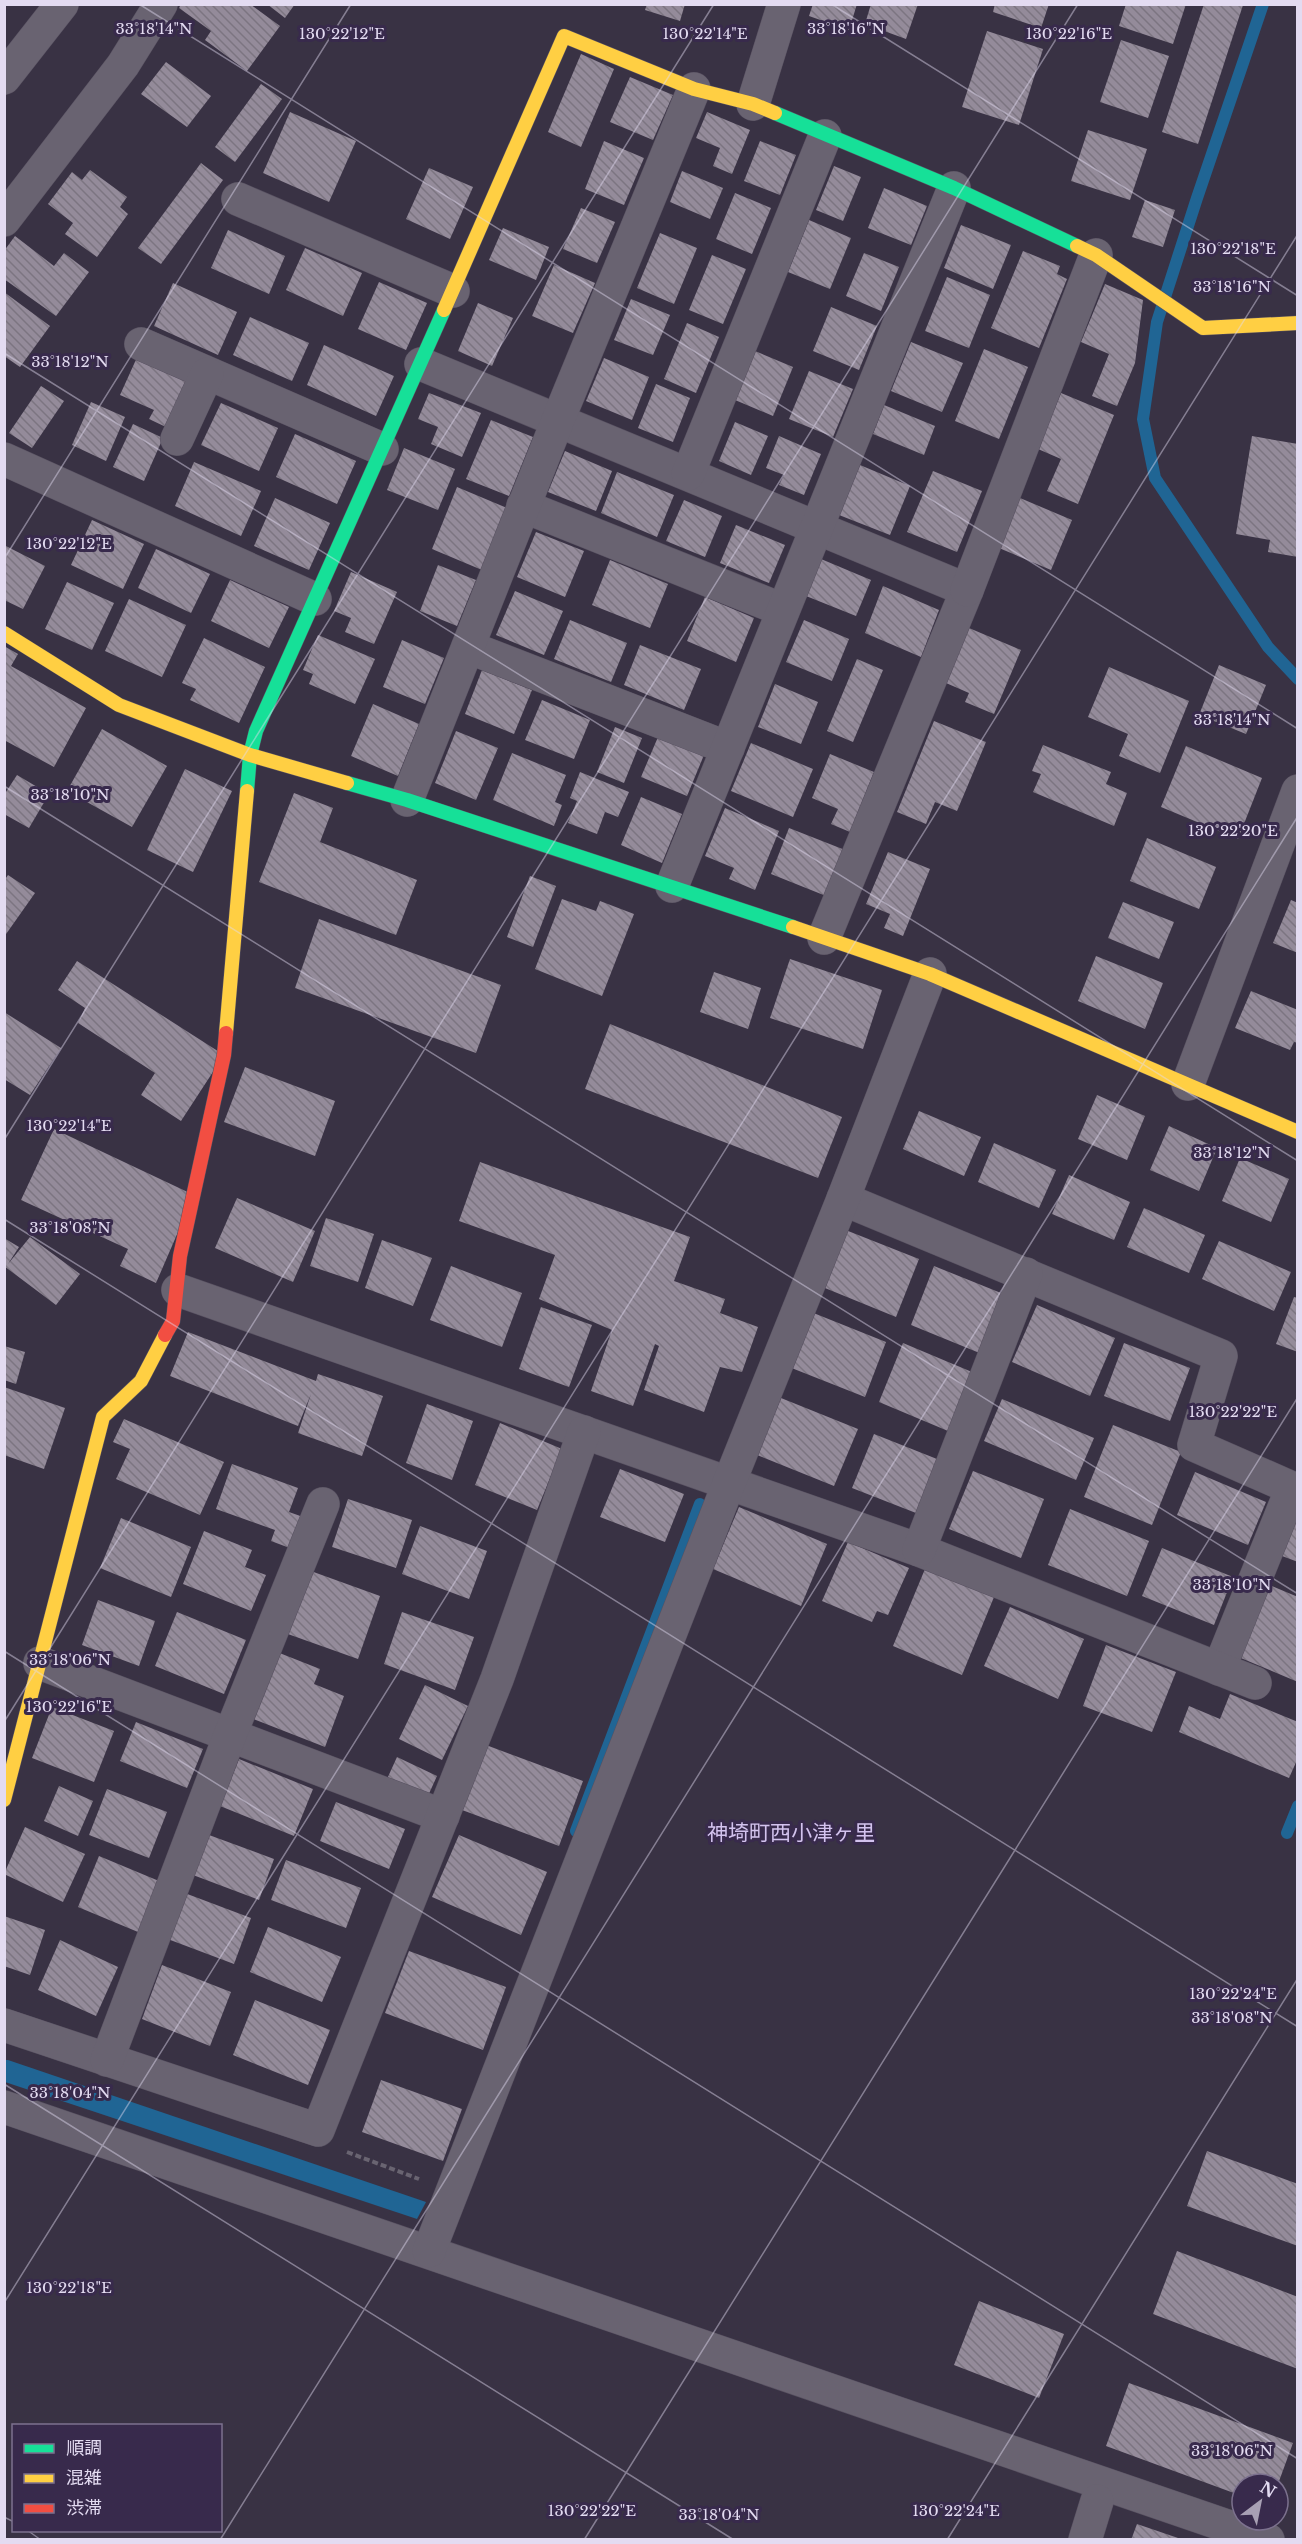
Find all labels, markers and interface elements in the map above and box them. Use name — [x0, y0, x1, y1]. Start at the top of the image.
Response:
text: 33°18'14"N — [116, 19, 192, 38]
text: 33°18'16"N — [807, 19, 885, 38]
text: 130°22'12"E — [299, 24, 385, 43]
text: 130°22'14"E — [662, 24, 748, 43]
text: 130°22'16"E — [1026, 24, 1112, 43]
text: 130°22'18"E — [1190, 239, 1276, 258]
text: 33°18'16"N — [1193, 277, 1271, 296]
text: 33°18'12"N — [31, 352, 109, 371]
text: 130°22'12"E — [26, 534, 112, 553]
text: 33°18'14"N — [1194, 710, 1270, 729]
text: 33°18'10"N — [30, 785, 110, 804]
text: 130°22'20"E — [1188, 821, 1278, 840]
text: 130°22'14"E — [26, 1116, 112, 1135]
text: 33°18'12"N — [1193, 1143, 1271, 1162]
text: 33°18'08"N — [29, 1218, 111, 1237]
text: 130°22'22"E — [1189, 1402, 1277, 1421]
text: 33°18'10"N — [1192, 1575, 1272, 1594]
text: 33°18'06"N — [29, 1650, 111, 1669]
text: 130°22'16"E — [26, 1697, 112, 1716]
district label: 神埼町西小津ヶ里 — [707, 1820, 875, 1846]
text: 130°22'24"E — [1189, 1984, 1277, 2003]
text: 33°18'08"N — [1191, 2008, 1273, 2027]
text: 33°18'04"N — [30, 2083, 110, 2102]
text: 130°22'18"E — [26, 2278, 112, 2297]
legend — [12, 2424, 222, 2532]
text: 順調 — [66, 2437, 102, 2459]
text: 33°18'06"N — [1191, 2441, 1273, 2460]
text: 混雑 — [66, 2467, 102, 2489]
north arrow — [1230, 2472, 1290, 2532]
text: N — [1256, 2477, 1280, 2502]
text: 渋滞 — [66, 2497, 102, 2519]
text: 130°22'22"E — [548, 2501, 636, 2520]
text: 130°22'24"E — [912, 2501, 1000, 2520]
text: 33°18'04"N — [679, 2505, 759, 2524]

